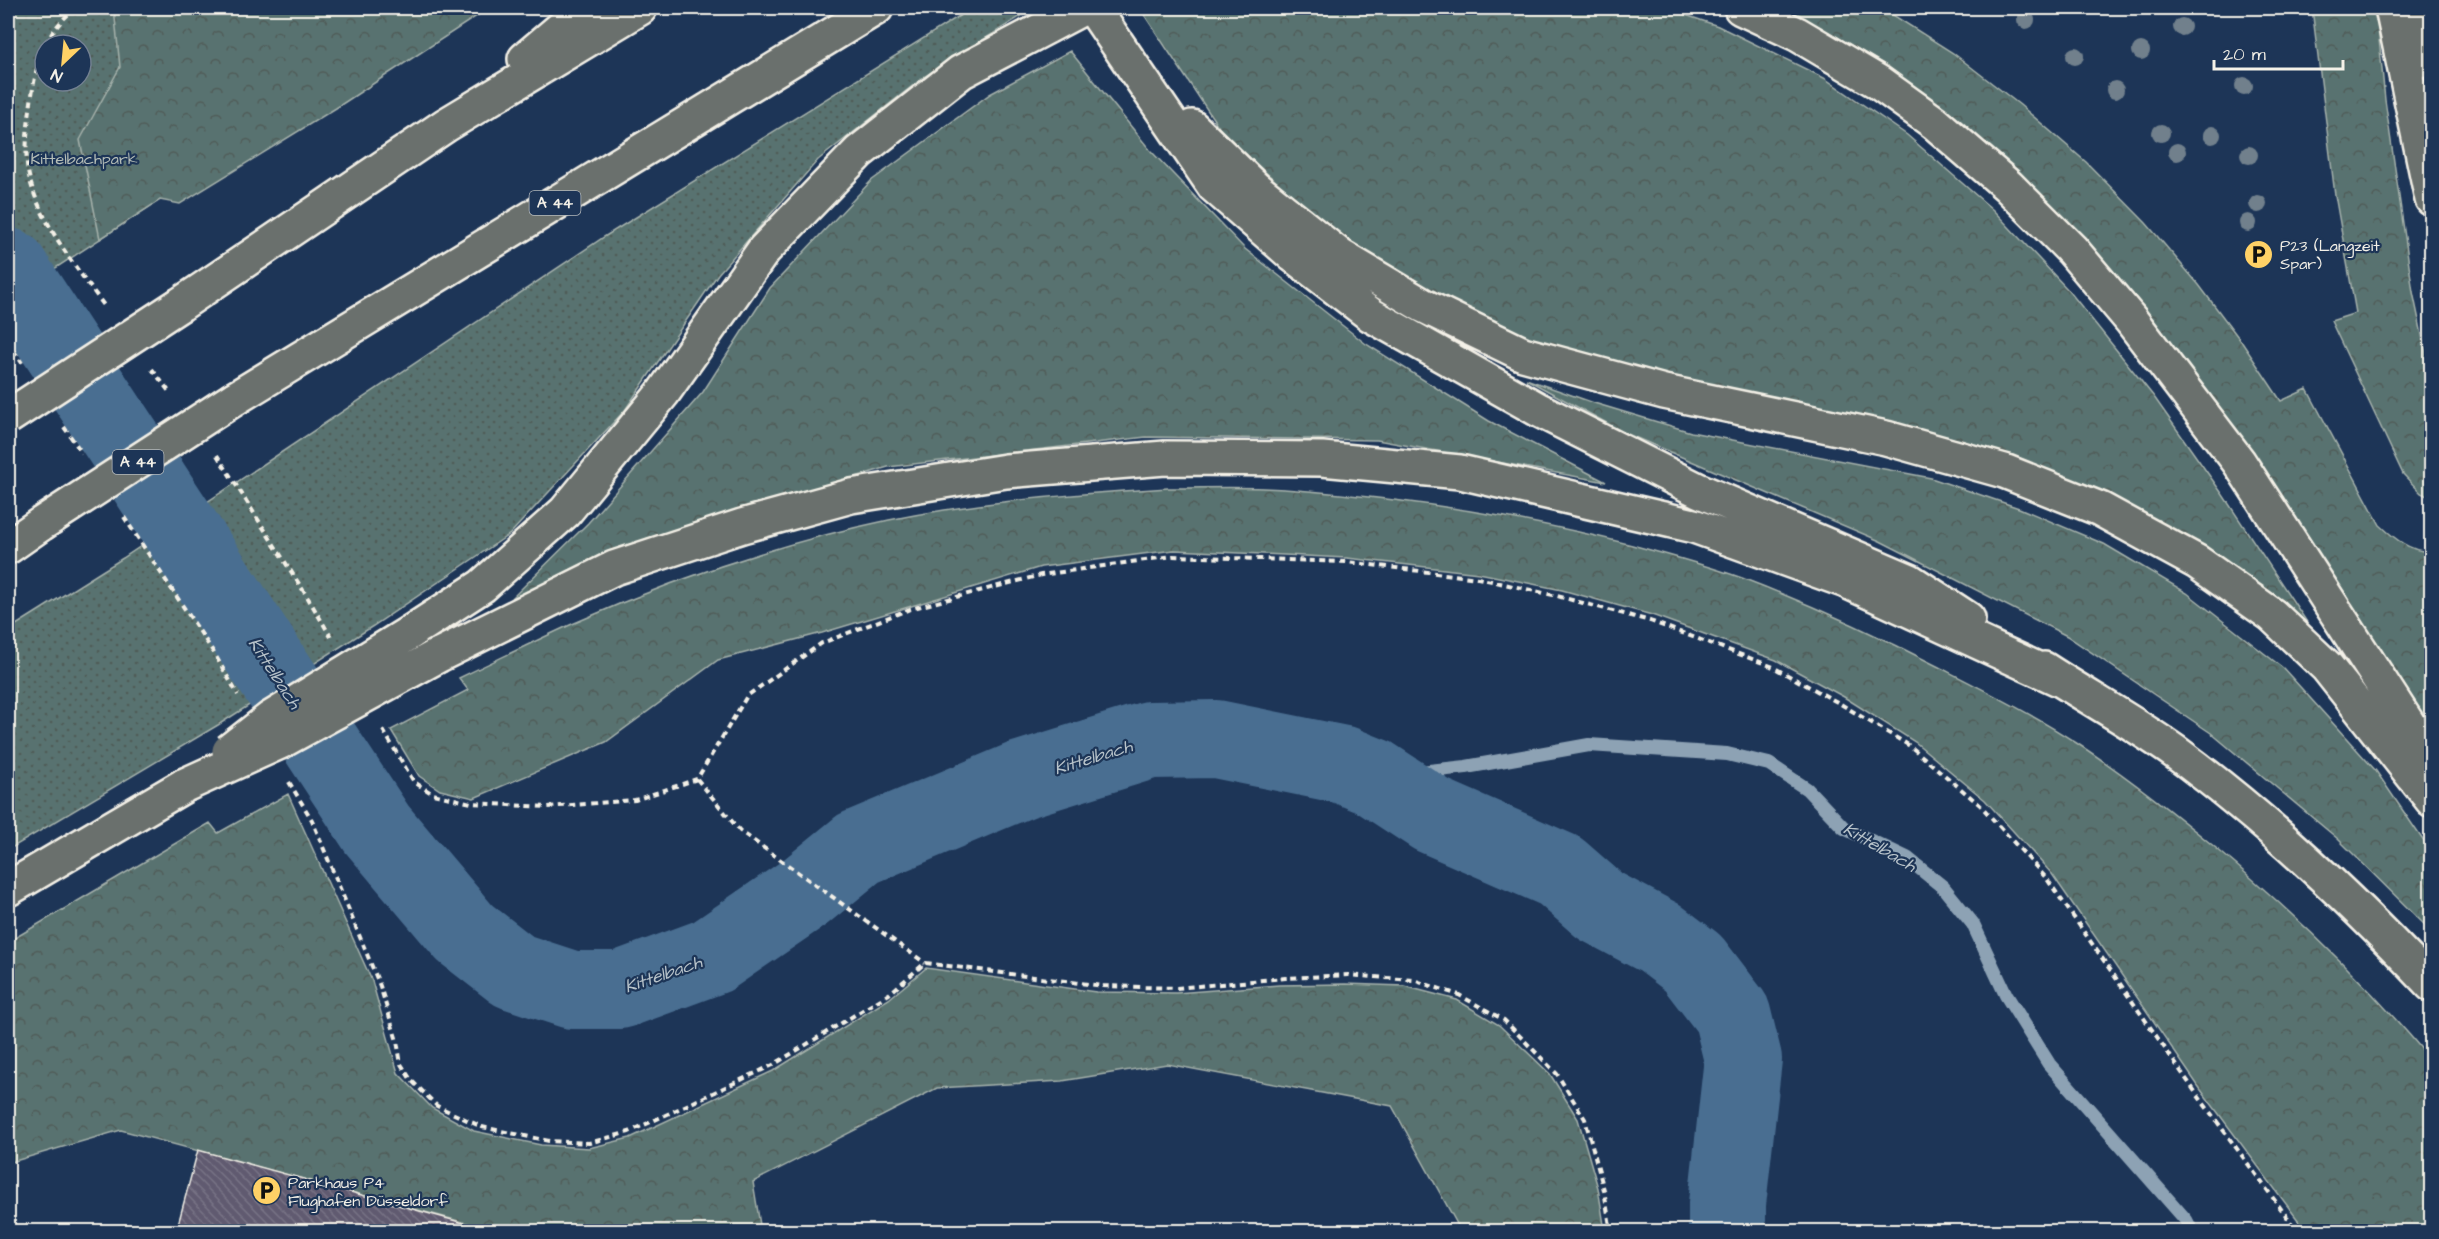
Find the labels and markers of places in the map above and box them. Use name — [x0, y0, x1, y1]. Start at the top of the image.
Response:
place label: P23 (Langzeit Spar) — [2280, 235, 2380, 275]
parking icon: P23 (Langzeit Spar) — [2243, 238, 2275, 270]
place label: Parkhaus P4 Flughafen Düsseldorf — [288, 1172, 448, 1213]
parking icon: Parkhaus P4 Flughafen Düsseldorf — [251, 1175, 283, 1207]

